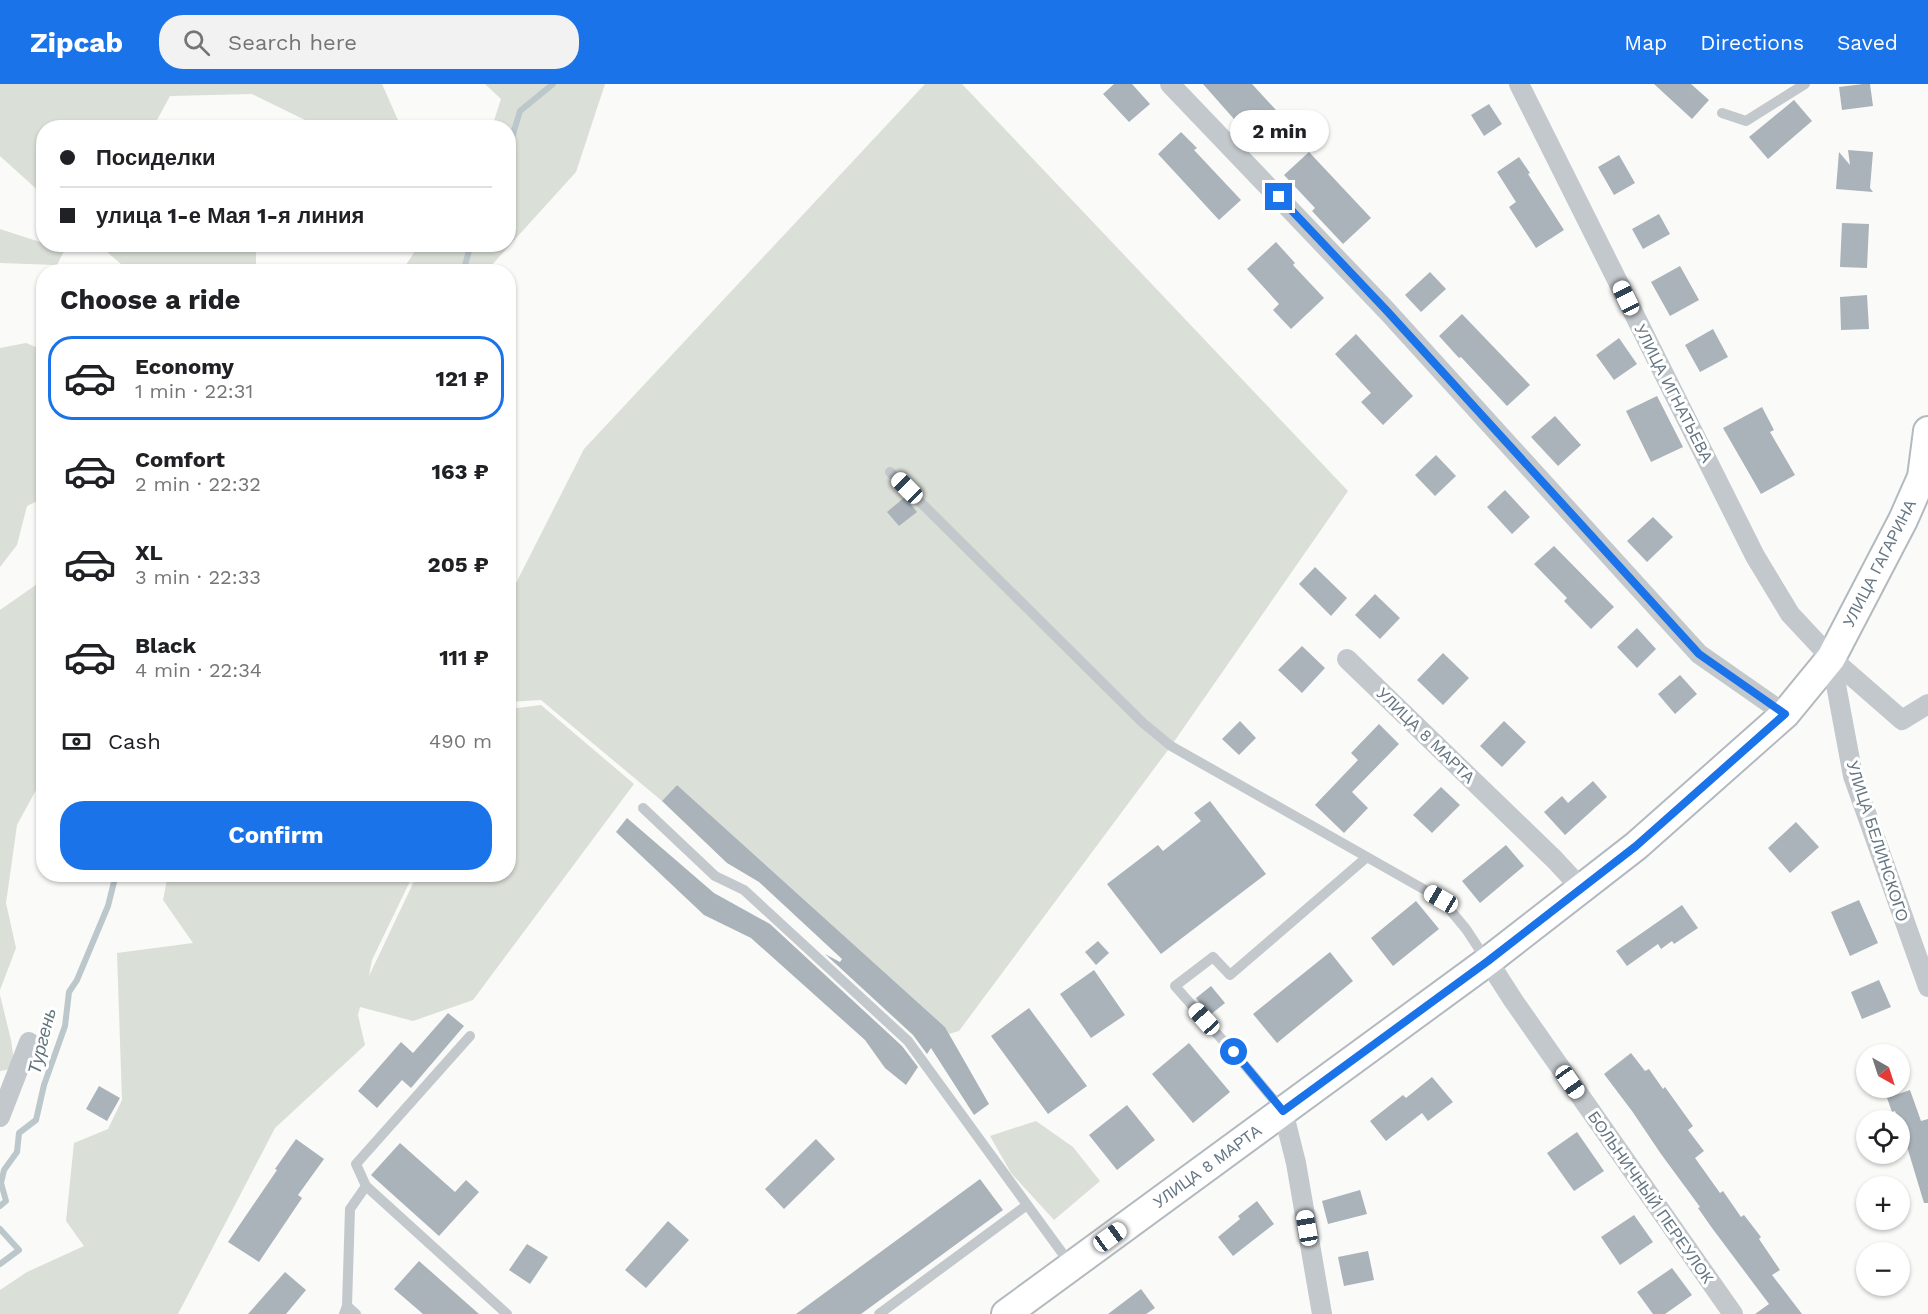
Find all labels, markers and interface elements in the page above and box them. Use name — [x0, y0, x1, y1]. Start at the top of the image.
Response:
search box — [159, 15, 579, 69]
text: Zipcab — [30, 26, 123, 59]
icon: search — [180, 26, 213, 59]
text: Search here — [228, 30, 357, 55]
text: Map — [1624, 30, 1667, 55]
text: Directions — [1700, 30, 1804, 55]
text: Saved — [1837, 30, 1898, 55]
callout: 2 min — [1230, 110, 1328, 152]
text: 2 min — [1252, 119, 1307, 143]
text: Посиделки — [96, 145, 215, 170]
route end — [1265, 183, 1292, 210]
text: улица 1-е Мая 1-я линия — [96, 203, 364, 228]
car — [1610, 278, 1642, 318]
text: Choose a ride — [60, 284, 240, 316]
street label: УЛИЦА ИГНАТЬЕВА — [1630, 321, 1717, 466]
icon: car — [63, 351, 117, 405]
text: Economy — [135, 354, 234, 379]
text: 121 ₽ — [435, 366, 489, 391]
text: 1 min · 22:31 — [135, 379, 253, 403]
icon: car — [63, 444, 117, 498]
text: Comfort — [135, 447, 225, 472]
text: 163 ₽ — [431, 459, 489, 484]
car — [888, 469, 926, 507]
text: 2 min · 22:32 — [135, 472, 261, 496]
street label: УЛИЦА ГАГАРИНА — [1839, 496, 1920, 630]
icon: car — [63, 537, 117, 591]
text: XL — [135, 540, 163, 565]
text: 205 ₽ — [428, 552, 489, 577]
text: 3 min · 22:33 — [135, 565, 261, 589]
icon: car — [63, 630, 117, 684]
text: Black — [135, 633, 196, 658]
text: 111 ₽ — [439, 645, 489, 670]
text: 4 min · 22:34 — [135, 658, 262, 682]
street label: УЛИЦА 8 МАРТА — [1373, 684, 1479, 787]
icon: cash — [60, 725, 93, 758]
text: Cash — [108, 729, 161, 754]
text: 490 m — [429, 729, 492, 753]
street label: УЛИЦА БЕЛИНСКОГО — [1843, 758, 1912, 924]
button: Confirm — [60, 801, 492, 870]
car — [1421, 882, 1461, 916]
car — [1185, 1000, 1223, 1038]
water label: Тургень — [23, 1006, 60, 1076]
route start — [1220, 1038, 1247, 1065]
north arrow — [1856, 1044, 1910, 1098]
map controls — [1856, 1044, 1910, 1296]
car — [1552, 1062, 1588, 1102]
street label: БОЛЬНИЧНЫЙ ПЕРЕУЛОК — [1584, 1108, 1718, 1287]
button: locate — [1856, 1110, 1910, 1164]
street label: УЛИЦА 8 МАРТА — [1150, 1121, 1265, 1212]
button: + — [1856, 1176, 1910, 1230]
car — [1295, 1209, 1319, 1247]
car — [1090, 1219, 1130, 1255]
button: − — [1856, 1242, 1910, 1296]

